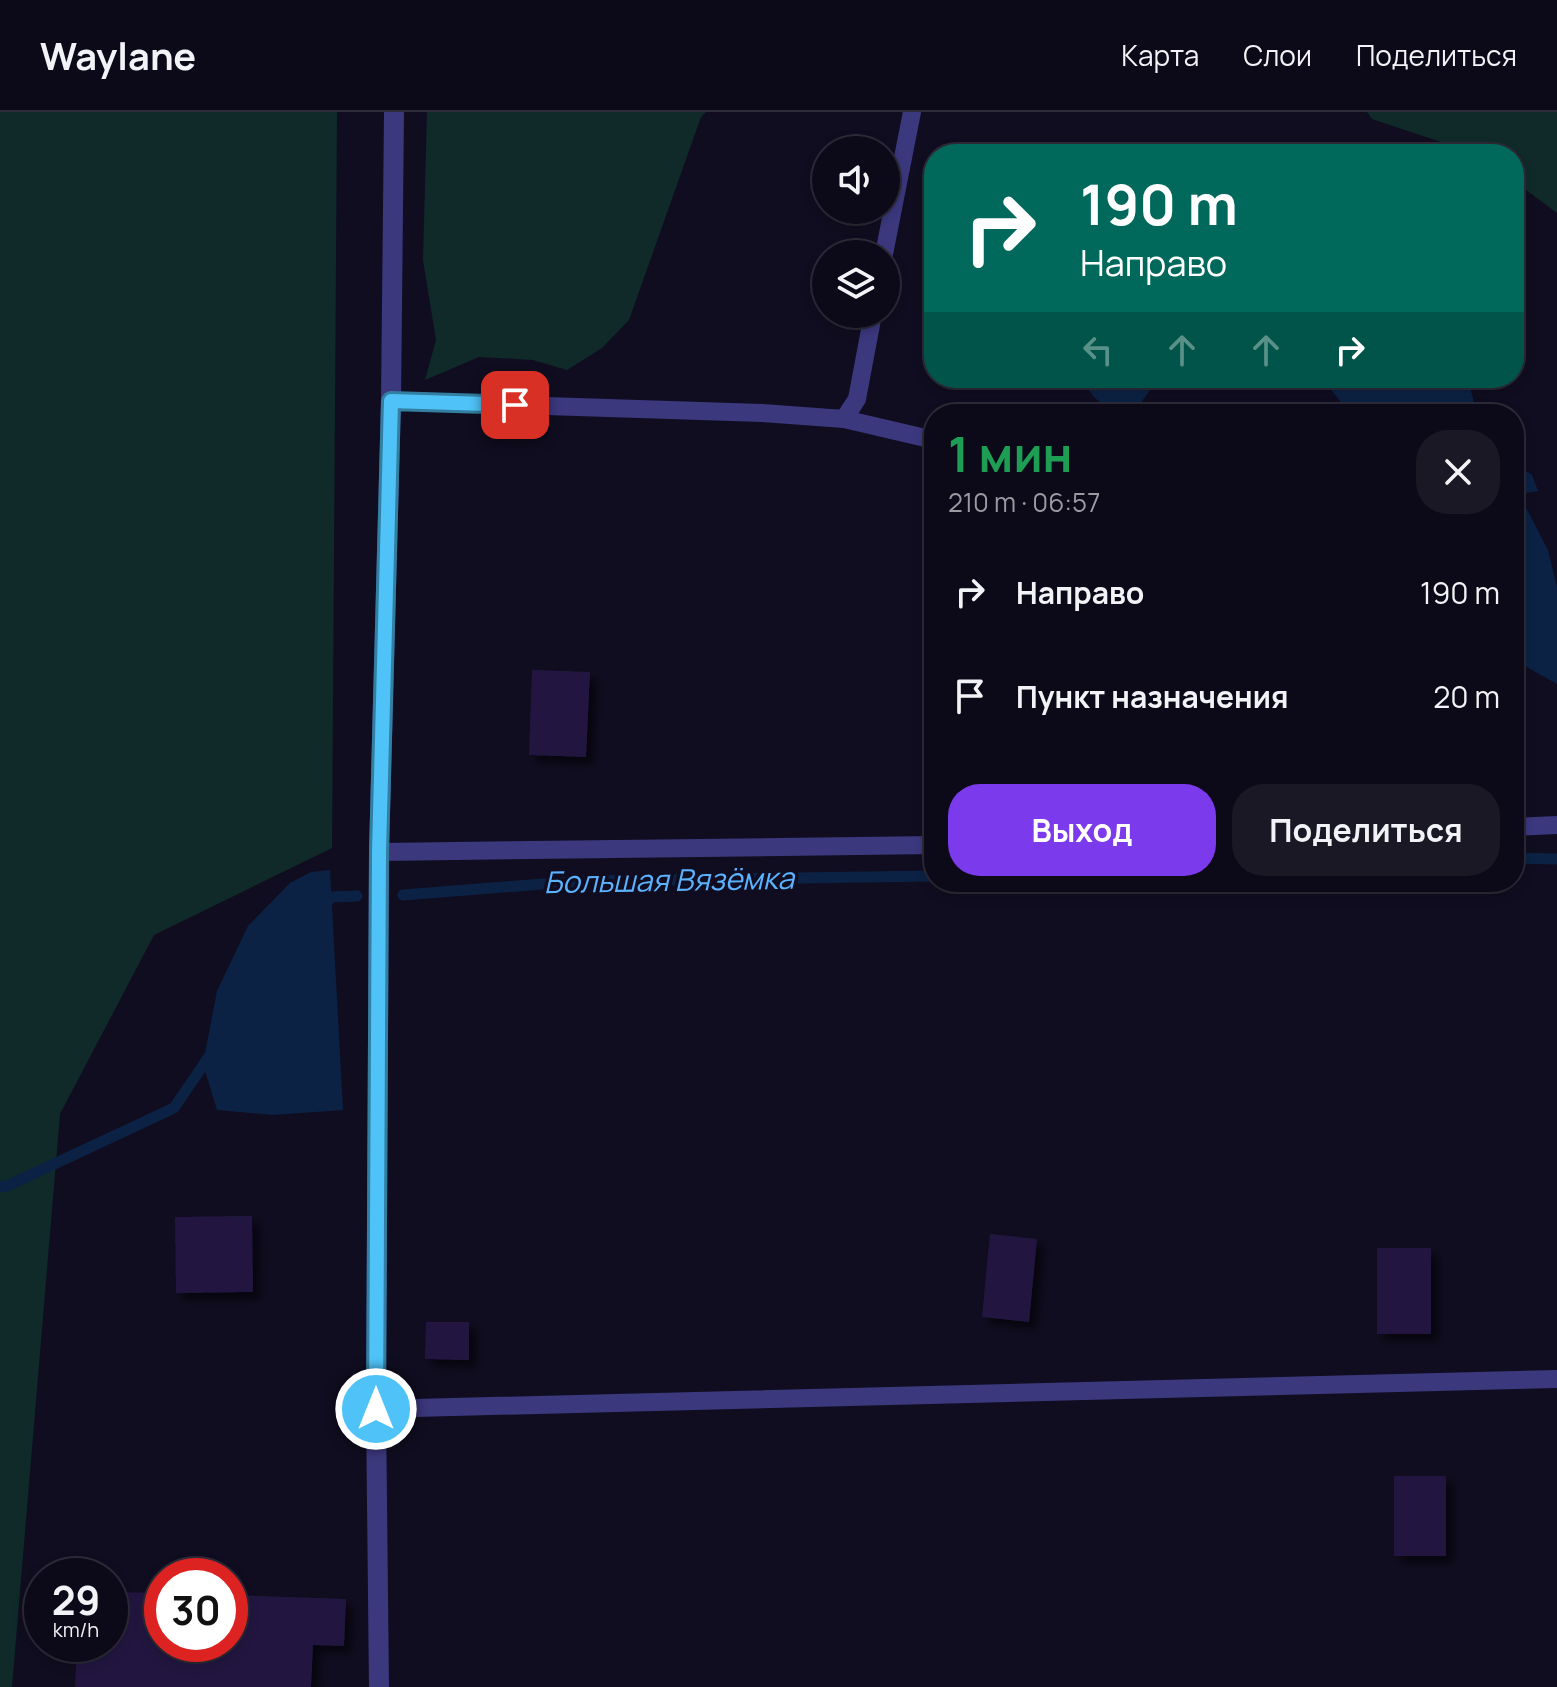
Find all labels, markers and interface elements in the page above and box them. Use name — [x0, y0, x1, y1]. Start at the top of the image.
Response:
text: Waylane — [40, 29, 196, 81]
text: Карта — [1121, 36, 1199, 74]
text: Слои — [1243, 36, 1312, 74]
text: Поделиться — [1356, 36, 1517, 74]
map controls — [812, 136, 900, 328]
button: sound — [812, 136, 900, 224]
text: 190 m — [1080, 165, 1238, 242]
icon: right — [948, 176, 1052, 280]
text: Направо — [1080, 238, 1227, 287]
button: layers — [812, 240, 900, 328]
icon: left — [1076, 328, 1120, 372]
icon: ahead — [1160, 328, 1204, 372]
icon: ahead — [1244, 328, 1288, 372]
icon: right — [1328, 328, 1372, 372]
pin — [481, 371, 549, 439]
icon: arrive — [493, 383, 537, 427]
text: 1 мин — [948, 421, 1072, 486]
button: close — [1416, 430, 1500, 514]
text: 210 m · 06:57 — [948, 484, 1100, 520]
icon: right — [948, 570, 992, 614]
text: Направо — [1016, 572, 1144, 613]
text: 190 m — [1420, 572, 1500, 613]
icon: arrive — [948, 674, 992, 718]
text: Пункт назначения — [1016, 676, 1289, 717]
text: 20 m — [1433, 676, 1500, 717]
button: Выход — [948, 784, 1216, 876]
button: Поделиться — [1232, 784, 1500, 876]
water label: Большая Вязёмка — [544, 857, 796, 902]
position arrow — [334, 1367, 418, 1451]
speed limit sign: 30 — [144, 1558, 248, 1662]
text: 29 — [52, 1572, 100, 1627]
text: km/h — [53, 1616, 99, 1643]

